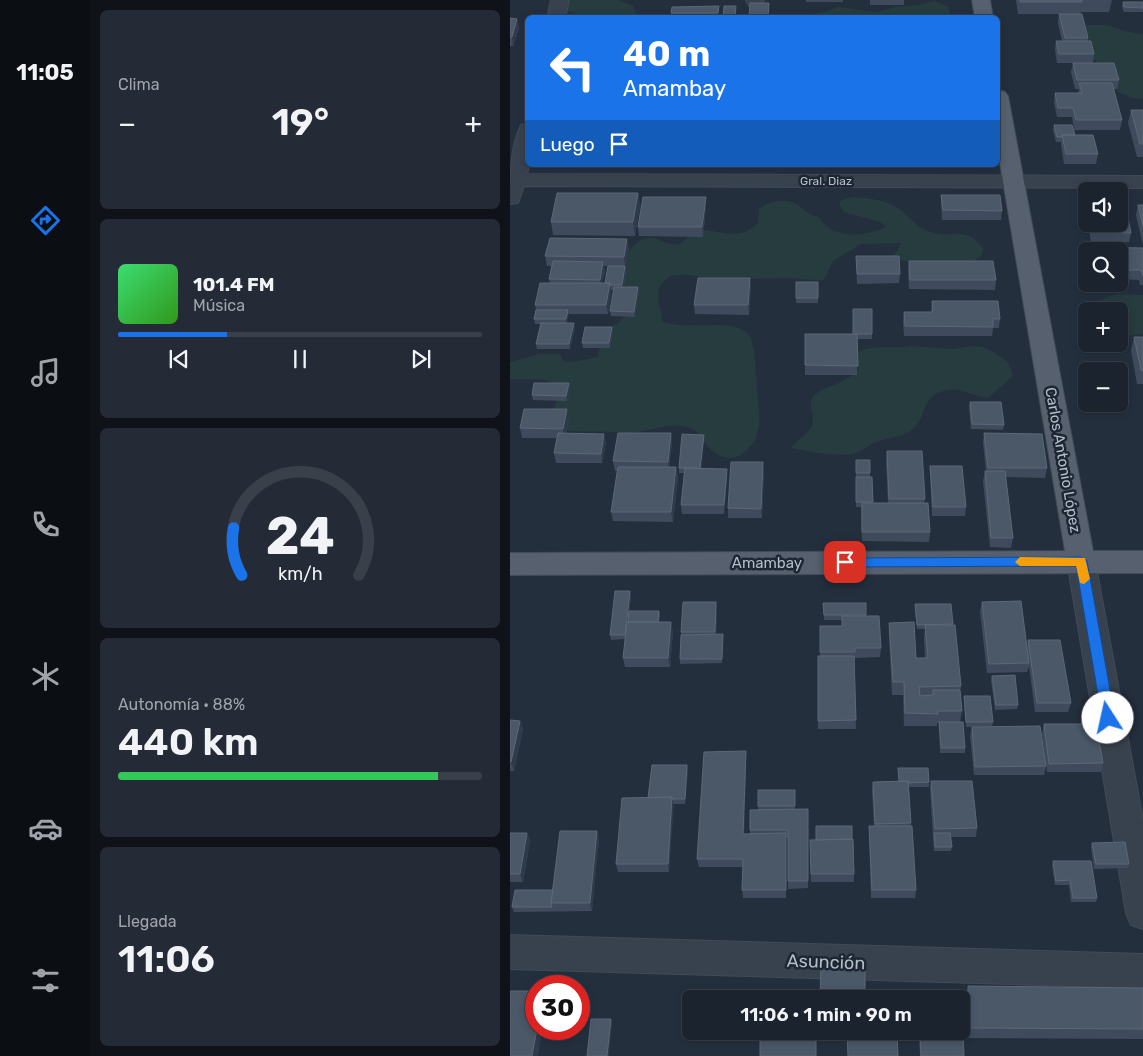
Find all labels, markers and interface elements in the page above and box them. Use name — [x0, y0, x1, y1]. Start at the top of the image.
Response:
text: 40 m — [623, 33, 710, 75]
icon: left — [540, 35, 605, 100]
text: 11:05 — [16, 59, 74, 86]
text: Clima — [118, 75, 159, 94]
text: Amambay — [623, 75, 726, 102]
text: 19° — [272, 99, 329, 145]
text: − — [118, 107, 136, 140]
text: + — [465, 107, 482, 140]
icon: arrive — [605, 130, 633, 158]
text: Luego — [540, 133, 595, 156]
street label: Gral. Diaz — [800, 174, 852, 188]
map controls — [1078, 182, 1128, 412]
button: sound — [1078, 182, 1128, 232]
icon: directions — [28, 203, 63, 238]
button: search — [1078, 242, 1128, 292]
text: 101.4 FM — [193, 273, 275, 296]
text: Música — [193, 296, 245, 315]
button: + — [1078, 302, 1128, 352]
icon: previous — [165, 345, 193, 373]
icon: pause — [286, 345, 314, 373]
icon: next — [407, 345, 435, 373]
icon: music — [28, 355, 63, 390]
button: − — [1078, 362, 1128, 412]
street label: Carlos Antonio López — [1041, 386, 1085, 535]
text: 24 — [265, 505, 335, 567]
icon: phone — [28, 507, 63, 542]
pin — [824, 541, 866, 583]
icon: arrive — [831, 548, 859, 576]
street label: Amambay — [732, 554, 802, 572]
text: km/h — [278, 563, 322, 584]
icon: climate — [28, 659, 63, 694]
position arrow — [1081, 691, 1133, 743]
text: Autonomía · 88% — [118, 695, 245, 714]
text: 440 km — [118, 719, 259, 765]
icon: car — [28, 811, 63, 846]
text: Llegada — [118, 912, 177, 931]
text: 11:06 — [118, 936, 215, 982]
street label: Asunción — [786, 950, 866, 974]
icon: filters — [28, 963, 63, 998]
speed limit sign: 30 — [525, 975, 590, 1040]
text: 11:06 · 1 min · 90 m — [740, 1003, 912, 1026]

